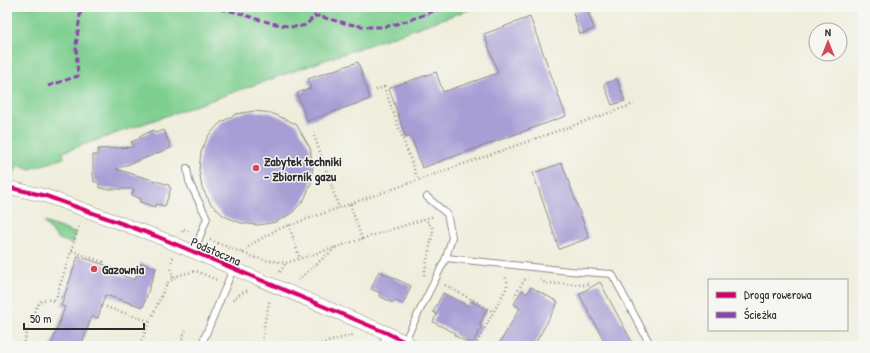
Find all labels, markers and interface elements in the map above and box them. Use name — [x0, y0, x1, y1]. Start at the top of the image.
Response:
north arrow — [808, 22, 848, 62]
text: N — [825, 25, 831, 39]
place label: Zabytek techniki - Zbiornik gazu — [264, 152, 342, 186]
marker: Zabytek techniki - Zbiornik gazu — [251, 163, 261, 173]
street label: Podstoczna — [188, 232, 244, 270]
place label: Gazownia — [102, 260, 145, 278]
marker: Gazownia — [89, 264, 99, 274]
legend — [708, 279, 848, 331]
text: Droga rowerowa — [744, 286, 812, 303]
scale bar — [24, 305, 144, 331]
text: Ścieżka — [744, 306, 777, 323]
text: 50 m — [30, 310, 51, 327]

